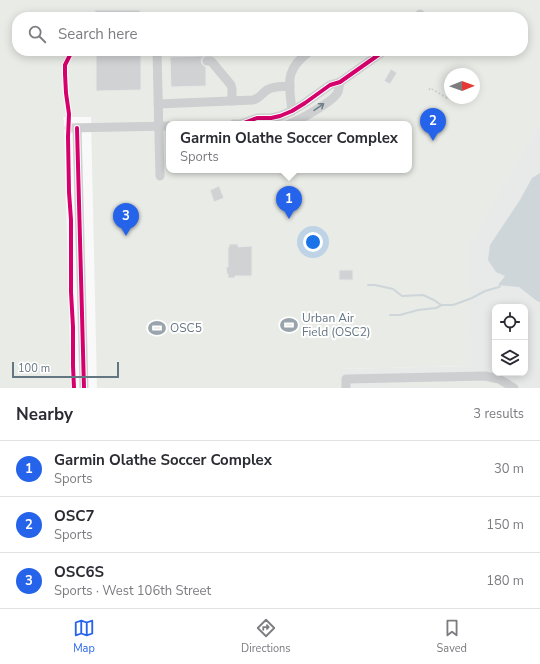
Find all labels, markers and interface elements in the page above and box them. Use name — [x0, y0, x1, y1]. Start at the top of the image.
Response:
search box — [12, 12, 528, 56]
icon: search — [26, 23, 48, 45]
text: Search here — [58, 24, 138, 44]
north arrow — [444, 68, 480, 104]
one-way arrow — [313, 103, 324, 111]
pin: 2 — [420, 108, 446, 141]
popup — [166, 121, 412, 173]
text: Garmin Olathe Soccer Complex — [180, 128, 398, 148]
text: Sports — [180, 148, 219, 166]
pin: 1 — [276, 186, 302, 219]
pin: 3 — [113, 203, 139, 236]
your location — [303, 232, 323, 252]
map controls — [492, 304, 528, 376]
button: locate — [492, 304, 528, 340]
place label: Urban Air Field (OSC2) — [302, 310, 371, 340]
sports icon: Urban Air Field (OSC2) — [279, 315, 299, 335]
sports icon: OSC5 — [147, 318, 167, 338]
place label: OSC5 — [170, 320, 202, 336]
button: layers — [492, 340, 528, 376]
scale bar — [12, 360, 119, 379]
text: 100 m — [18, 361, 50, 376]
text: Nearby — [16, 403, 73, 426]
text: 3 results — [473, 405, 524, 423]
text: Garmin Olathe Soccer Complex — [54, 450, 272, 470]
text: 1 — [25, 460, 33, 478]
text: 30 m — [494, 460, 524, 478]
text: Sports — [54, 470, 93, 488]
text: OSC7 — [54, 506, 94, 526]
text: 2 — [25, 516, 33, 534]
text: 150 m — [486, 516, 524, 534]
text: Sports — [54, 526, 93, 544]
text: OSC6S — [54, 562, 104, 582]
text: 3 — [25, 572, 33, 590]
text: 180 m — [486, 572, 524, 590]
text: Sports · West 106th Street — [54, 582, 211, 600]
tab: Map — [73, 617, 95, 656]
tab: Directions — [241, 617, 291, 656]
tab: Saved — [437, 617, 467, 656]

